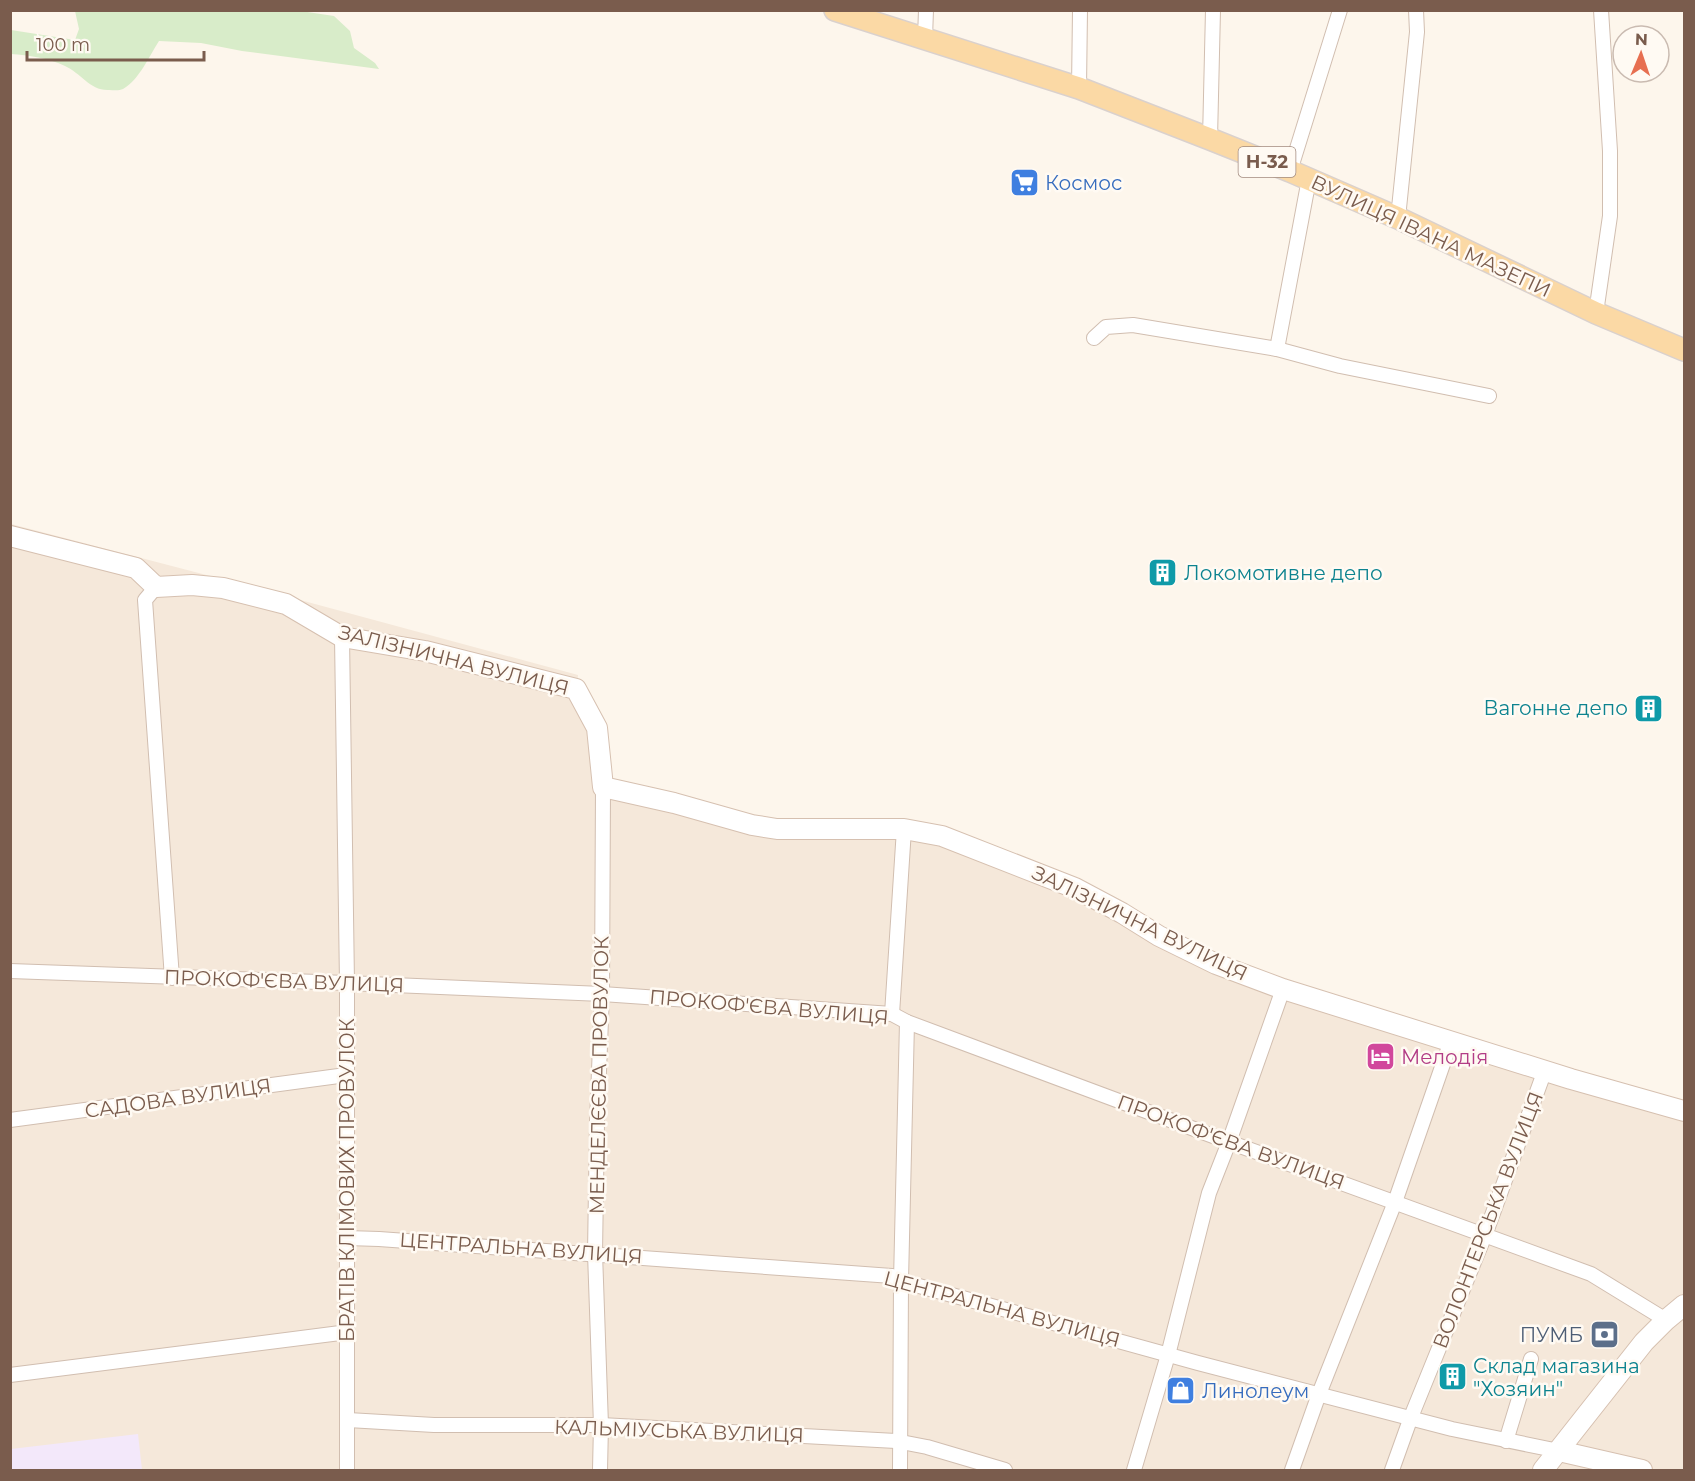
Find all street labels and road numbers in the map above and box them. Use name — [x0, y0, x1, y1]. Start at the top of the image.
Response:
road number: Н-32 — [1238, 147, 1296, 177]
street label: ВУЛИЦЯ ІВАНА МАЗЕПИ — [1307, 170, 1555, 302]
street label: ЗАЛІЗНИЧНА ВУЛИЦЯ — [336, 620, 572, 700]
street label: ЗАЛІЗНИЧНА ВУЛИЦЯ — [1028, 860, 1252, 986]
street label: МЕНДЕЛЄЄВА ПРОВУЛОК — [585, 936, 613, 1214]
street label: ПРОКОФ'ЄВА ВУЛИЦЯ — [163, 965, 405, 997]
street label: ПРОКОФ'ЄВА ВУЛИЦЯ — [648, 985, 890, 1029]
street label: БРАТІВ КЛІМОВИХ ПРОВУЛОК — [335, 1018, 359, 1342]
street label: САДОВА ВУЛИЦЯ — [83, 1073, 273, 1123]
street label: ВОЛОНТЕРСЬКА ВУЛИЦЯ — [1428, 1088, 1548, 1352]
street label: ПРОКОФ'ЄВА ВУЛИЦЯ — [1114, 1090, 1348, 1194]
street label: ЦЕНТРАЛЬНА ВУЛИЦЯ — [399, 1228, 643, 1268]
street label: ЦЕНТРАЛЬНА ВУЛИЦЯ — [881, 1266, 1123, 1352]
street label: КАЛЬМІУСЬКА ВУЛИЦЯ — [554, 1415, 804, 1447]

